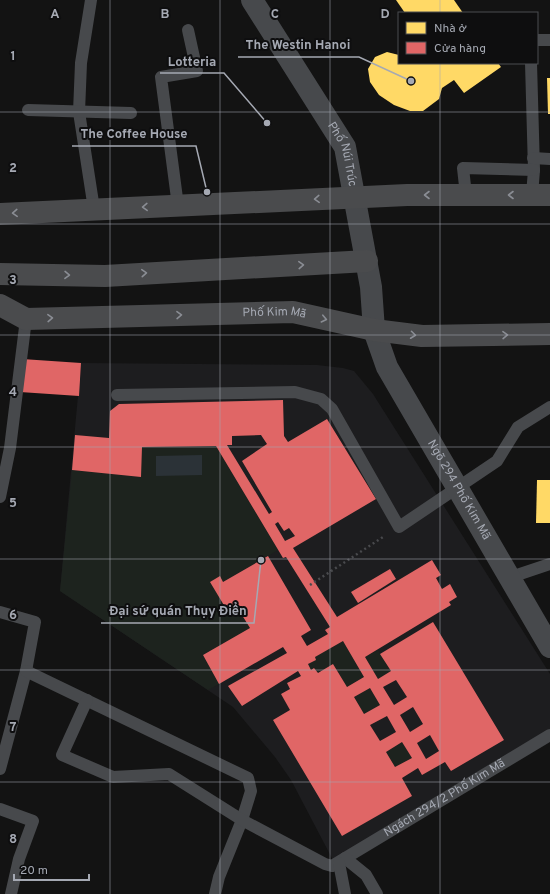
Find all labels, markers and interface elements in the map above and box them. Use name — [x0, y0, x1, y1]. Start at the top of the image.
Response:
text: A — [50, 7, 60, 23]
text: B — [161, 7, 170, 23]
text: C — [271, 7, 279, 23]
text: D — [380, 7, 390, 23]
legend — [398, 12, 538, 64]
text: Nhà ở — [434, 21, 466, 37]
callout: The Westin Hanoi — [238, 32, 359, 57]
text: The Westin Hanoi — [246, 38, 350, 54]
text: Cửa hàng — [434, 41, 486, 57]
callout: Lotteria — [160, 48, 224, 73]
text: 1 — [10, 49, 16, 65]
text: Lotteria — [168, 55, 216, 71]
street label: Phố Núi Trúc — [323, 119, 360, 188]
callout: The Coffee House — [72, 121, 196, 146]
text: The Coffee House — [80, 127, 188, 143]
text: 2 — [9, 161, 17, 177]
one-way arrow — [424, 191, 430, 199]
one-way arrow — [508, 191, 514, 199]
one-way arrow — [314, 195, 320, 204]
one-way arrow — [142, 203, 148, 211]
one-way arrow — [12, 209, 18, 218]
one-way arrow — [298, 260, 304, 269]
one-way arrow — [141, 269, 147, 278]
one-way arrow — [64, 271, 70, 279]
text: 3 — [9, 273, 17, 289]
street label: Phố Kim Mã — [242, 304, 308, 323]
one-way arrow — [176, 311, 182, 319]
one-way arrow — [47, 314, 53, 322]
one-way arrow — [321, 314, 327, 322]
one-way arrow — [410, 330, 416, 339]
one-way arrow — [502, 330, 508, 339]
text: 4 — [9, 385, 17, 401]
street label: Ngõ 294 Phố Kim Mã — [423, 437, 494, 543]
text: 5 — [9, 496, 17, 512]
callout: Đại sứ quán Thụy Điển — [101, 598, 254, 623]
text: Đại sứ quán Thụy Điển — [109, 602, 247, 620]
text: 6 — [9, 608, 17, 624]
text: 7 — [10, 720, 17, 736]
street label: Ngách 294/2 Phố Kim Mã — [381, 756, 508, 841]
text: 8 — [9, 832, 17, 848]
scale bar — [14, 856, 89, 882]
text: 20 m — [20, 863, 48, 879]

